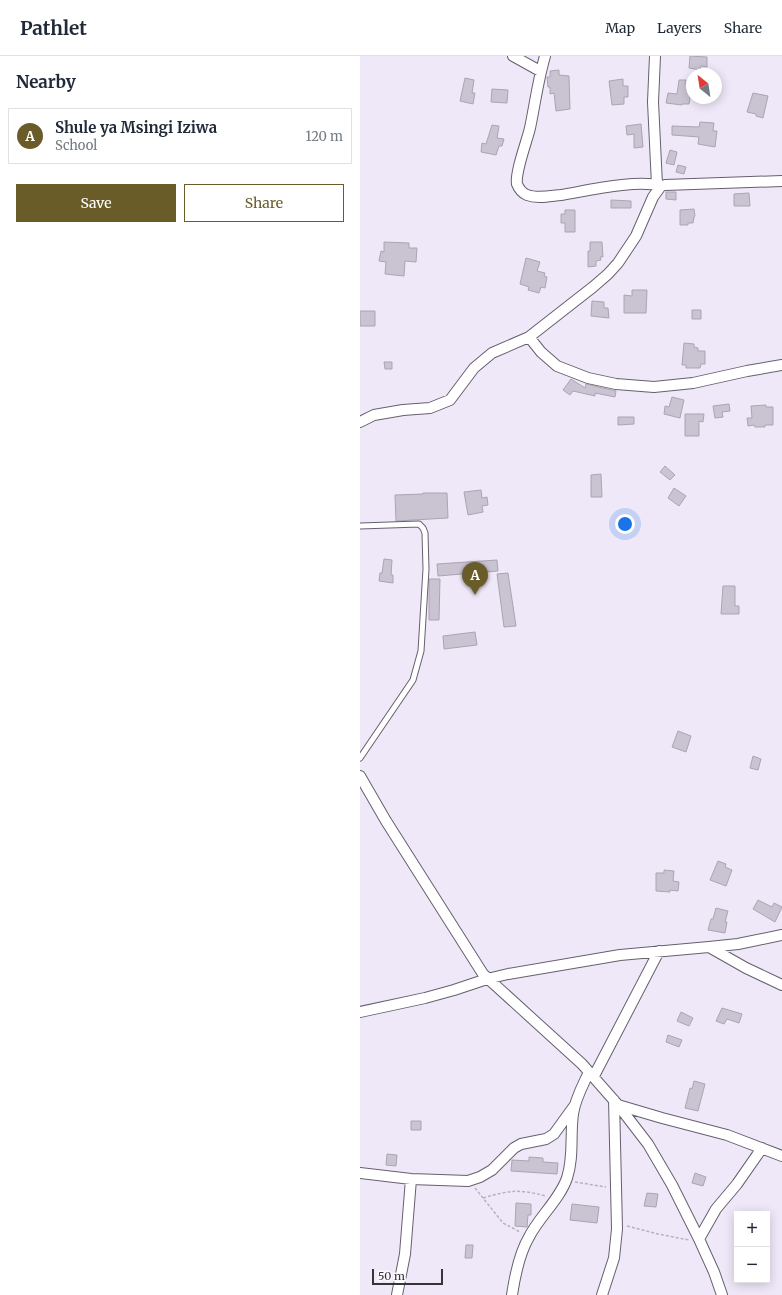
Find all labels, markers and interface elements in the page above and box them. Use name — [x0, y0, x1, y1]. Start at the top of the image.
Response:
text: Pathlet — [20, 16, 87, 40]
text: Map — [605, 19, 635, 37]
text: Layers — [657, 19, 702, 37]
text: Share — [724, 19, 762, 37]
north arrow — [686, 68, 722, 104]
text: Nearby — [16, 71, 76, 93]
text: Shule ya Msingi Iziwa — [55, 118, 217, 137]
text: A — [25, 128, 35, 145]
text: 120 m — [305, 128, 343, 145]
text: School — [55, 137, 97, 154]
button: Save — [16, 184, 176, 222]
button: Share — [184, 184, 344, 222]
your location — [615, 514, 635, 534]
pin: A — [462, 562, 488, 595]
map controls — [734, 1211, 770, 1283]
button: + — [734, 1211, 770, 1247]
button: − — [734, 1247, 770, 1283]
scale bar — [372, 1267, 443, 1286]
text: 50 m — [378, 1269, 405, 1283]

